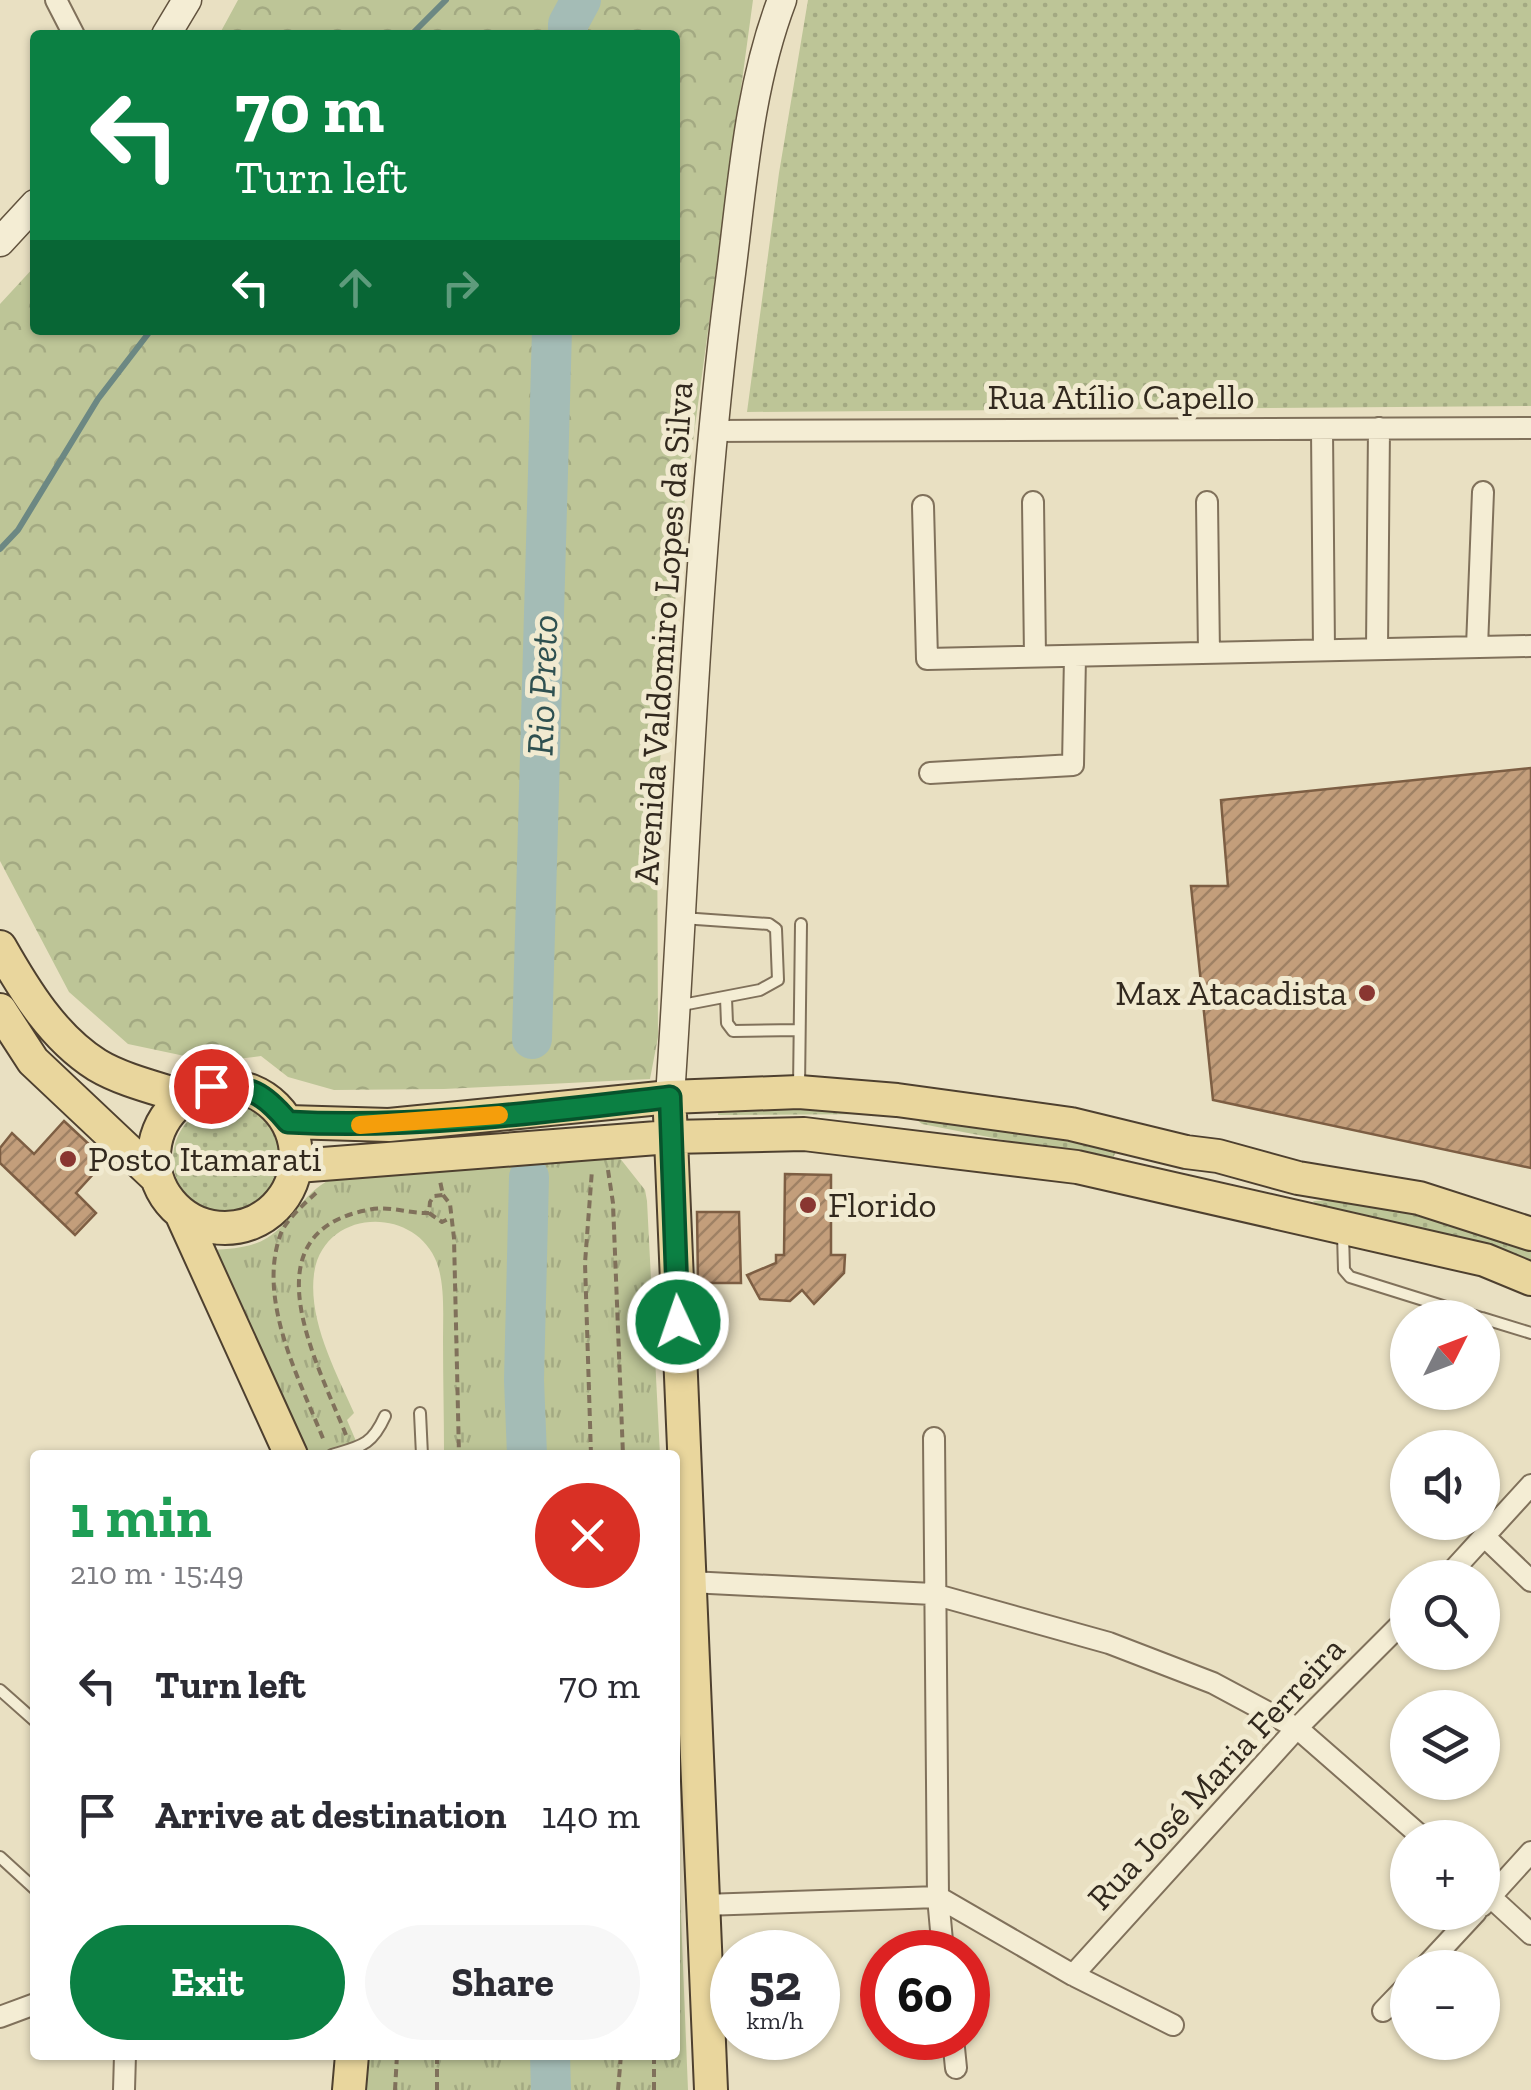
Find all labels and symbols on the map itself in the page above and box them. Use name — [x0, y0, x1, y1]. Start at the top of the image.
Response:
street label: Rua Atílio Capello — [988, 376, 1254, 418]
street label: Avenida Valdomiro Lopes da Silva — [624, 380, 702, 886]
water label: Rio Preto — [517, 614, 567, 756]
place label: Max Atacadista — [1115, 972, 1347, 1014]
marker: Max Atacadista — [1356, 982, 1378, 1004]
pin — [169, 1044, 254, 1129]
place label: Posto Itamarati — [88, 1138, 322, 1180]
marker: Posto Itamarati — [57, 1148, 79, 1170]
place label: Florido — [828, 1184, 936, 1226]
marker: Florido — [797, 1194, 819, 1216]
position arrow — [626, 1270, 730, 1374]
north arrow — [1390, 1300, 1500, 1410]
street label: Rua José Maria Ferreira — [1079, 1628, 1353, 1918]
speed limit sign: 60 — [860, 1930, 990, 2060]

